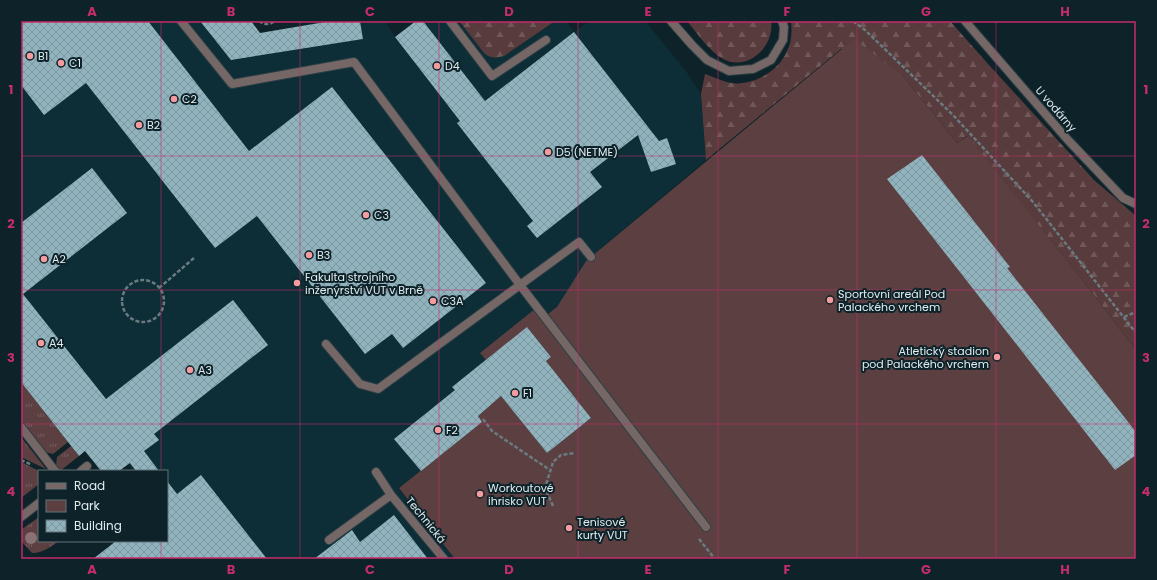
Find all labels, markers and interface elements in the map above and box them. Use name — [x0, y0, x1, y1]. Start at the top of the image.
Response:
text: A — [87, 2, 97, 21]
text: B — [227, 2, 236, 21]
text: C — [365, 2, 375, 21]
text: D — [504, 2, 514, 21]
text: E — [644, 2, 652, 21]
text: F — [783, 2, 791, 21]
text: G — [921, 2, 931, 21]
text: H — [1060, 2, 1070, 21]
place label: B1 — [38, 48, 48, 64]
marker: B1 — [25, 51, 35, 61]
place label: C1 — [69, 55, 81, 71]
marker: C1 — [56, 58, 66, 68]
place label: D4 — [445, 58, 460, 74]
marker: D4 — [432, 61, 442, 71]
text: 1 — [9, 80, 13, 99]
text: 1 — [1144, 80, 1148, 99]
street label: U vodárny — [1032, 83, 1081, 136]
place label: C2 — [182, 91, 197, 107]
marker: C2 — [169, 94, 179, 104]
place label: B2 — [147, 117, 160, 133]
marker: B2 — [134, 120, 144, 130]
place label: D5 (NETME) — [556, 144, 618, 160]
marker: D5 (NETME) — [543, 147, 553, 157]
place label: C3 — [374, 207, 389, 223]
marker: C3 — [361, 210, 371, 220]
text: 2 — [7, 214, 15, 233]
text: 2 — [1142, 214, 1150, 233]
place label: B3 — [317, 247, 330, 263]
marker: B3 — [304, 250, 314, 260]
place label: A2 — [52, 251, 66, 267]
marker: A2 — [39, 254, 49, 264]
place label: Fakulta strojního inženýrství VUT v Brně — [305, 269, 423, 298]
marker: Fakulta strojního inženýrství VUT v Brně — [292, 278, 302, 288]
place label: Sportovní areál Pod Palackého vrchem — [838, 286, 945, 315]
place label: C3A — [441, 293, 464, 309]
marker: Sportovní areál Pod Palackého vrchem — [825, 295, 835, 305]
marker: C3A — [428, 296, 438, 306]
place label: A4 — [49, 335, 63, 351]
marker: A4 — [36, 338, 46, 348]
place label: Atletický stadion pod Palackého vrchem — [862, 343, 989, 372]
text: 3 — [7, 348, 15, 367]
text: 3 — [1142, 348, 1150, 367]
marker: Atletický stadion pod Palackého vrchem — [992, 352, 1002, 362]
place label: A3 — [198, 362, 212, 378]
marker: A3 — [185, 365, 195, 375]
place label: F1 — [523, 385, 532, 401]
marker: F1 — [510, 388, 520, 398]
place label: F2 — [446, 422, 458, 438]
marker: F2 — [433, 425, 443, 435]
legend — [38, 470, 168, 542]
text: Road — [74, 477, 105, 494]
place label: Workoutové ihrisko VUT — [488, 480, 554, 509]
text: 4 — [7, 482, 16, 501]
text: 4 — [1142, 482, 1151, 501]
marker: Workoutové ihrisko VUT — [475, 489, 485, 499]
street label: Technická — [402, 493, 450, 547]
text: Park — [74, 497, 101, 514]
place label: Tenisové kurty VUT — [577, 514, 628, 543]
text: Building — [74, 517, 122, 534]
marker: Tenisové kurty VUT — [564, 523, 574, 533]
text: A — [87, 560, 97, 579]
text: B — [227, 560, 236, 579]
text: C — [365, 560, 375, 579]
text: D — [504, 560, 514, 579]
text: E — [644, 560, 652, 579]
text: F — [783, 560, 791, 579]
text: G — [921, 560, 931, 579]
text: H — [1060, 560, 1070, 579]

